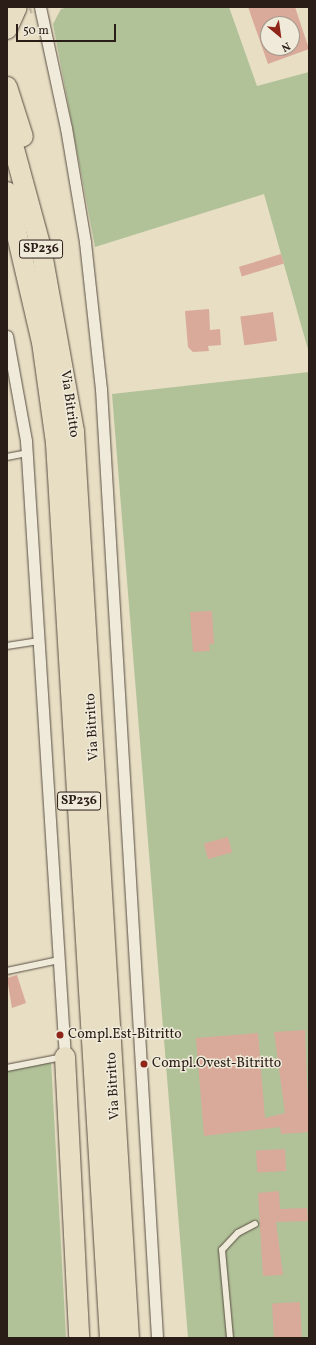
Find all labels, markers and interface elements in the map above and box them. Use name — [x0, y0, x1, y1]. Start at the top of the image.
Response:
scale bar — [18, 16, 118, 42]
north arrow — [260, 16, 300, 56]
text: 50 m — [23, 23, 49, 39]
text: N — [278, 38, 293, 55]
road number: SP236 — [19, 238, 63, 260]
street label: Via Bitritto — [56, 369, 82, 439]
street label: Via Bitritto — [83, 693, 103, 761]
road number: SP236 — [57, 790, 101, 812]
place label: Compl.Est-Bitritto — [68, 1027, 182, 1043]
marker: Compl.Est-Bitritto — [55, 1030, 65, 1040]
street label: Via Bitritto — [104, 1052, 124, 1120]
place label: Compl.Ovest-Bitritto — [152, 1056, 281, 1072]
marker: Compl.Ovest-Bitritto — [139, 1059, 149, 1069]

